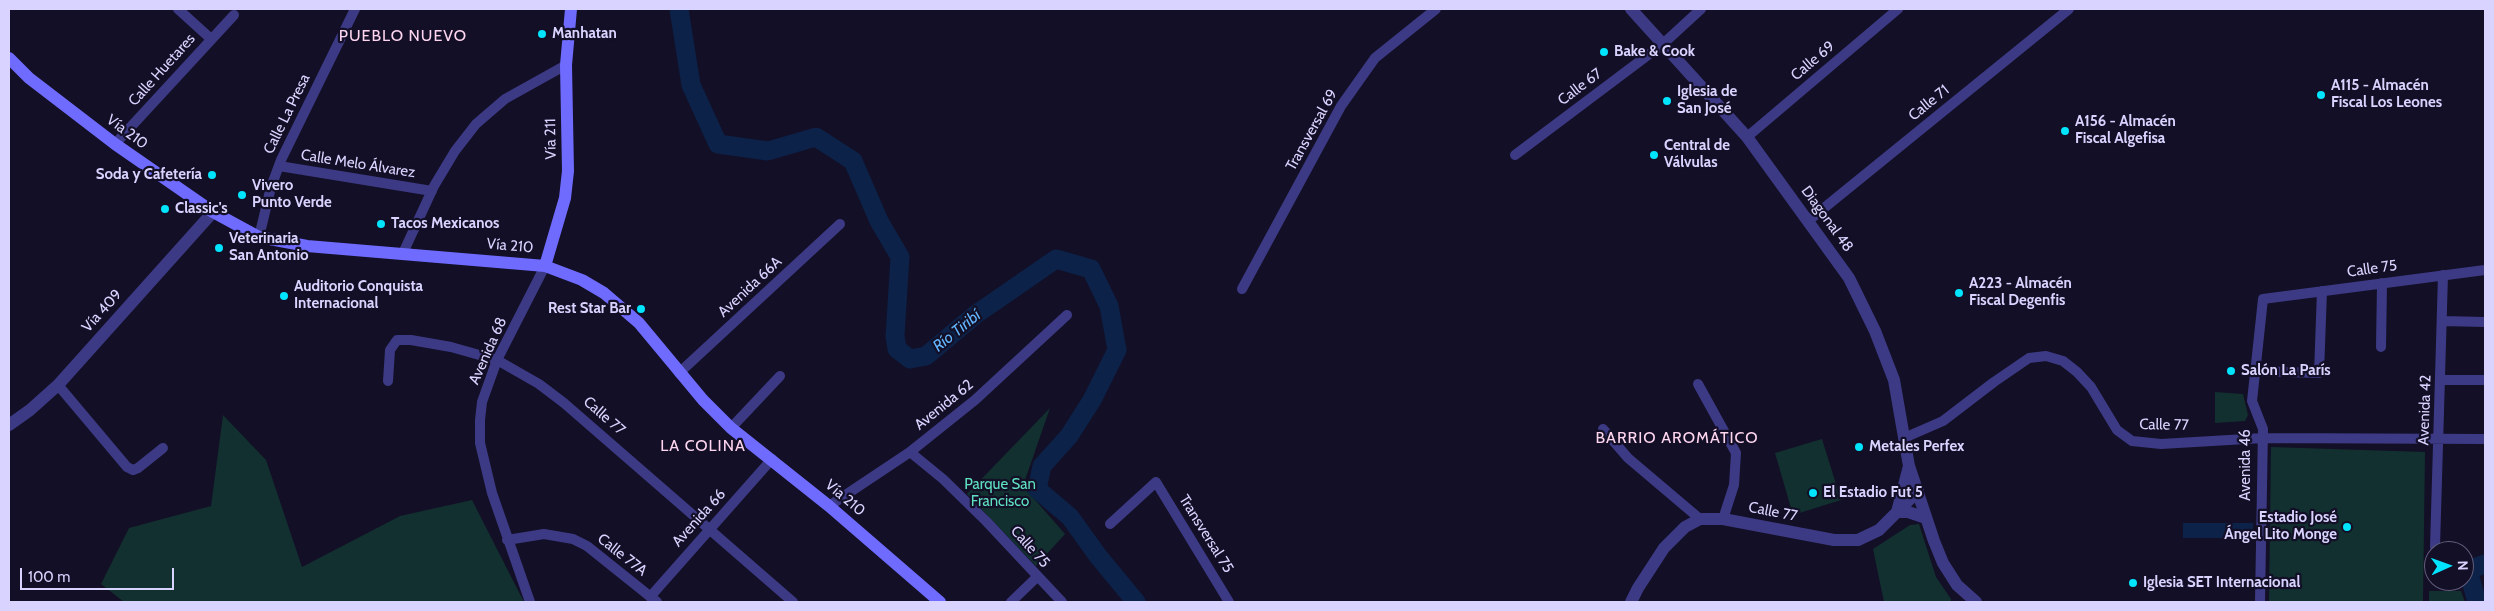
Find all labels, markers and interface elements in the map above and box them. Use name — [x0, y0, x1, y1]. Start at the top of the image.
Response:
place label: Manhatan — [552, 25, 617, 43]
district label: PUEBLO NUEVO — [337, 26, 469, 46]
marker: Manhatan — [536, 28, 548, 40]
street label: Calle Huetares — [125, 30, 199, 110]
street label: Calle 69 — [1787, 38, 1839, 84]
place label: Bake & Cook — [1614, 43, 1695, 61]
marker: Bake & Cook — [1598, 46, 1610, 58]
street label: Calle 67 — [1554, 65, 1606, 109]
street label: Calle La Presa — [260, 71, 314, 157]
place label: A115 - Almacén Fiscal Los Leones — [2331, 77, 2442, 112]
street label: Calle 71 — [1905, 81, 1953, 125]
place label: Iglesia de San José — [1677, 83, 1737, 118]
street label: Transversal 69 — [1282, 86, 1342, 174]
marker: A115 - Almacén Fiscal Los Leones — [2315, 89, 2327, 101]
marker: Iglesia de San José — [1661, 95, 1673, 107]
street label: Vía 210 — [103, 111, 151, 153]
place label: A156 - Almacén Fiscal Algefisa — [2075, 113, 2176, 148]
street label: Vía 211 — [542, 118, 560, 160]
marker: A156 - Almacén Fiscal Algefisa — [2059, 125, 2071, 137]
place label: Central de Válvulas — [1664, 137, 1730, 172]
street label: Calle Melo Álvarez — [299, 146, 417, 182]
marker: Central de Válvulas — [1648, 149, 1660, 161]
place label: Soda y Cafetería — [96, 166, 202, 184]
marker: Soda y Cafetería — [206, 169, 218, 181]
place label: Vivero Punto Verde — [252, 177, 332, 212]
street label: Diagonal 48 — [1797, 182, 1857, 256]
marker: Vivero Punto Verde — [236, 189, 248, 201]
place label: Classic's — [175, 200, 228, 218]
marker: Classic's — [159, 203, 171, 215]
place label: Tacos Mexicanos — [391, 215, 499, 233]
marker: Tacos Mexicanos — [375, 218, 387, 230]
place label: Veterinaria San Antonio — [229, 230, 309, 265]
street label: Vía 210 — [486, 235, 534, 257]
marker: Veterinaria San Antonio — [213, 242, 225, 254]
street label: Avenida 66A — [714, 253, 786, 321]
street label: Calle 75 — [2346, 257, 2398, 281]
place label: A223 - Almacén Fiscal Degenfis — [1969, 275, 2072, 310]
place label: Auditorio Conquista Internacional — [294, 278, 423, 313]
street label: Vía 409 — [78, 286, 126, 336]
marker: A223 - Almacén Fiscal Degenfis — [1953, 287, 1965, 299]
marker: Auditorio Conquista Internacional — [278, 290, 290, 302]
place label: Rest Star Bar — [548, 300, 631, 318]
marker: Rest Star Bar — [635, 303, 647, 315]
water label: Río Tiribí — [929, 306, 985, 356]
street label: Avenida 68 — [465, 315, 511, 387]
place label: Salón La París — [2241, 362, 2331, 380]
marker: Salón La París — [2225, 365, 2237, 377]
street label: Avenida 42 — [2415, 374, 2435, 446]
street label: Avenida 62 — [911, 376, 977, 434]
street label: Calle 77 — [579, 393, 629, 439]
street label: Calle 77 — [2139, 416, 2189, 434]
district label: BARRIO AROMÁTICO — [1594, 428, 1760, 448]
street label: Avenida 46 — [2237, 429, 2255, 501]
district label: LA COLINA — [659, 436, 747, 456]
place label: Metales Perfex — [1869, 438, 1964, 456]
marker: Metales Perfex — [1853, 441, 1865, 453]
street label: Vía 210 — [821, 476, 869, 520]
park label: Parque San Francisco — [964, 476, 1036, 511]
place label: El Estadio Fut 5 — [1823, 484, 1923, 502]
street label: Avenida 66 — [669, 486, 729, 550]
marker: El Estadio Fut 5 — [1807, 487, 1819, 499]
street label: Transversal 75 — [1175, 492, 1237, 576]
street label: Calle 77 — [1747, 498, 1799, 526]
place label: Estadio José Ángel Lito Monge — [2224, 509, 2337, 544]
marker: Estadio José Ángel Lito Monge — [2341, 521, 2353, 533]
street label: Calle 75 — [1007, 522, 1053, 572]
street label: Calle 77A — [594, 530, 650, 580]
north arrow — [2424, 541, 2474, 591]
scale bar — [22, 558, 176, 590]
text: N — [2454, 560, 2472, 571]
text: 100 m — [28, 568, 70, 586]
place label: Iglesia SET Internacional — [2143, 574, 2300, 592]
marker: Iglesia SET Internacional — [2127, 577, 2139, 589]

